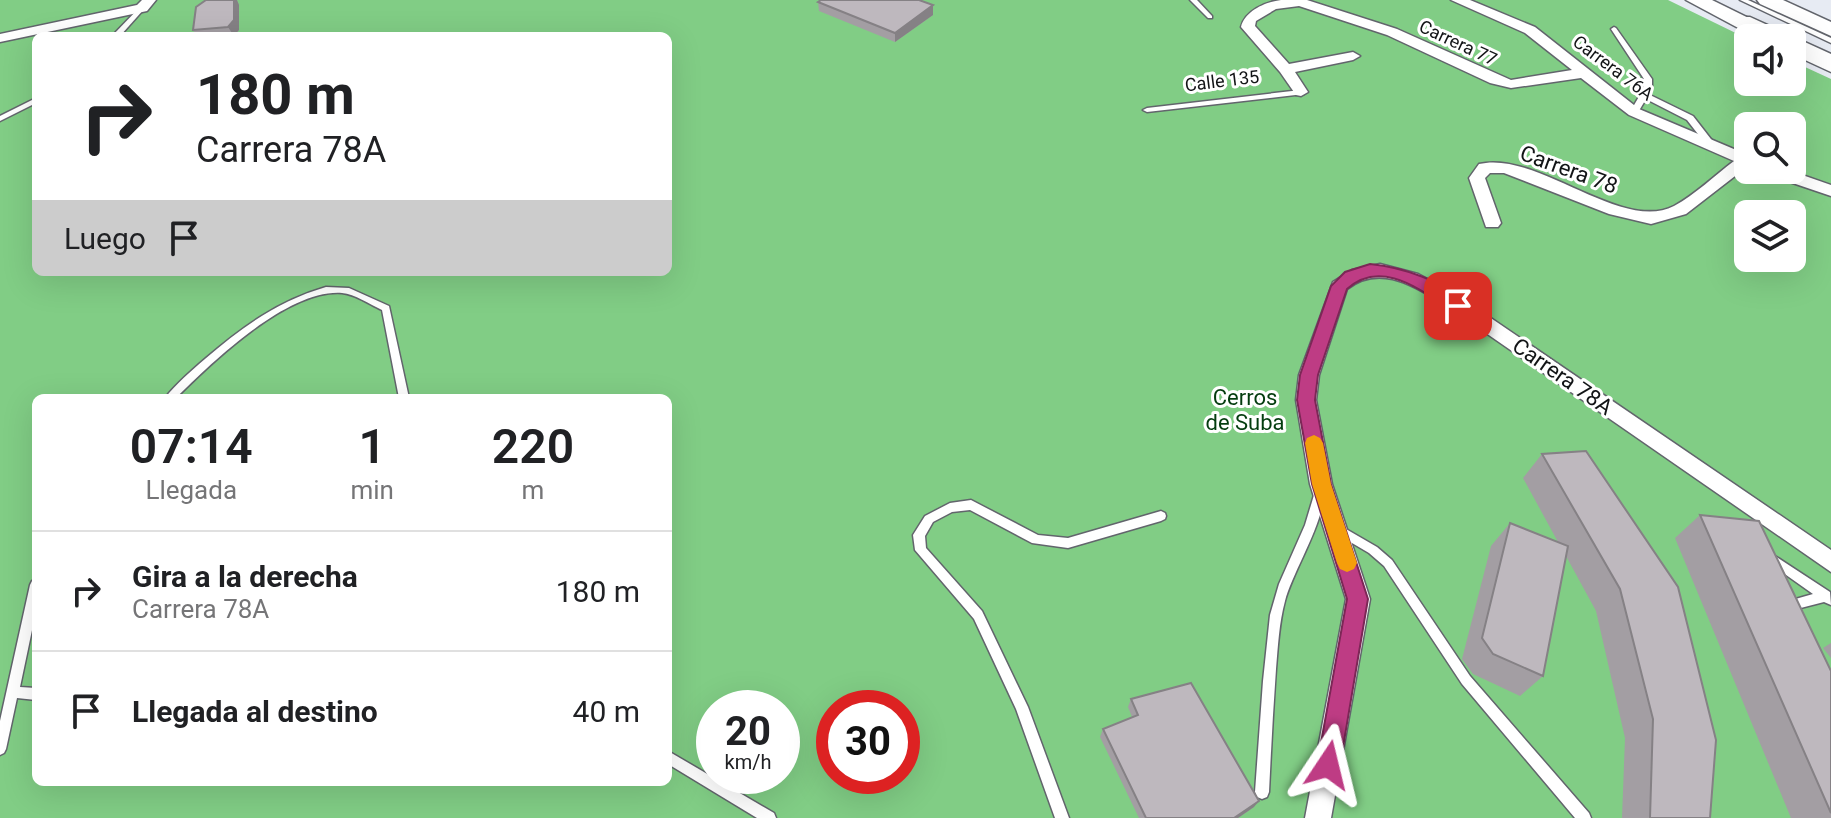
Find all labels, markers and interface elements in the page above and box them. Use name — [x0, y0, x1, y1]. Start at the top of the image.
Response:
street label: Carrera 77 — [1416, 15, 1500, 70]
map controls — [1734, 24, 1806, 272]
button: sound — [1734, 24, 1806, 96]
street label: Carrera 76A — [1569, 31, 1658, 105]
text: 180 m — [196, 62, 355, 128]
icon: right — [64, 64, 168, 168]
street label: Calle 135 — [1184, 66, 1260, 95]
button: search — [1734, 112, 1806, 184]
text: Carrera 78A — [196, 129, 386, 171]
street label: Carrera 78 — [1517, 140, 1621, 199]
button: layers — [1734, 200, 1806, 272]
icon: arrive — [162, 216, 206, 260]
text: Luego — [64, 221, 146, 256]
pin — [1424, 272, 1492, 340]
icon: arrive — [1436, 284, 1480, 328]
street label: Carrera 78A — [1508, 333, 1618, 420]
park label: Cerros de Suba — [1205, 385, 1285, 435]
text: 07:14 — [130, 418, 253, 475]
text: 1 — [359, 418, 386, 475]
text: 220 — [492, 418, 574, 475]
text: Llegada — [145, 475, 237, 505]
text: min — [350, 475, 394, 505]
text: m — [522, 475, 544, 505]
text: Gira a la derecha — [132, 559, 358, 594]
icon: right — [64, 569, 108, 613]
text: 180 m — [556, 574, 640, 609]
text: Carrera 78A — [132, 594, 269, 624]
icon: arrive — [64, 689, 108, 733]
speed limit sign: 30 — [816, 690, 920, 794]
text: Llegada al destino — [132, 694, 378, 729]
text: 40 m — [573, 694, 640, 729]
text: 20 — [725, 708, 771, 755]
position arrow — [1286, 723, 1370, 807]
text: km/h — [725, 750, 771, 774]

